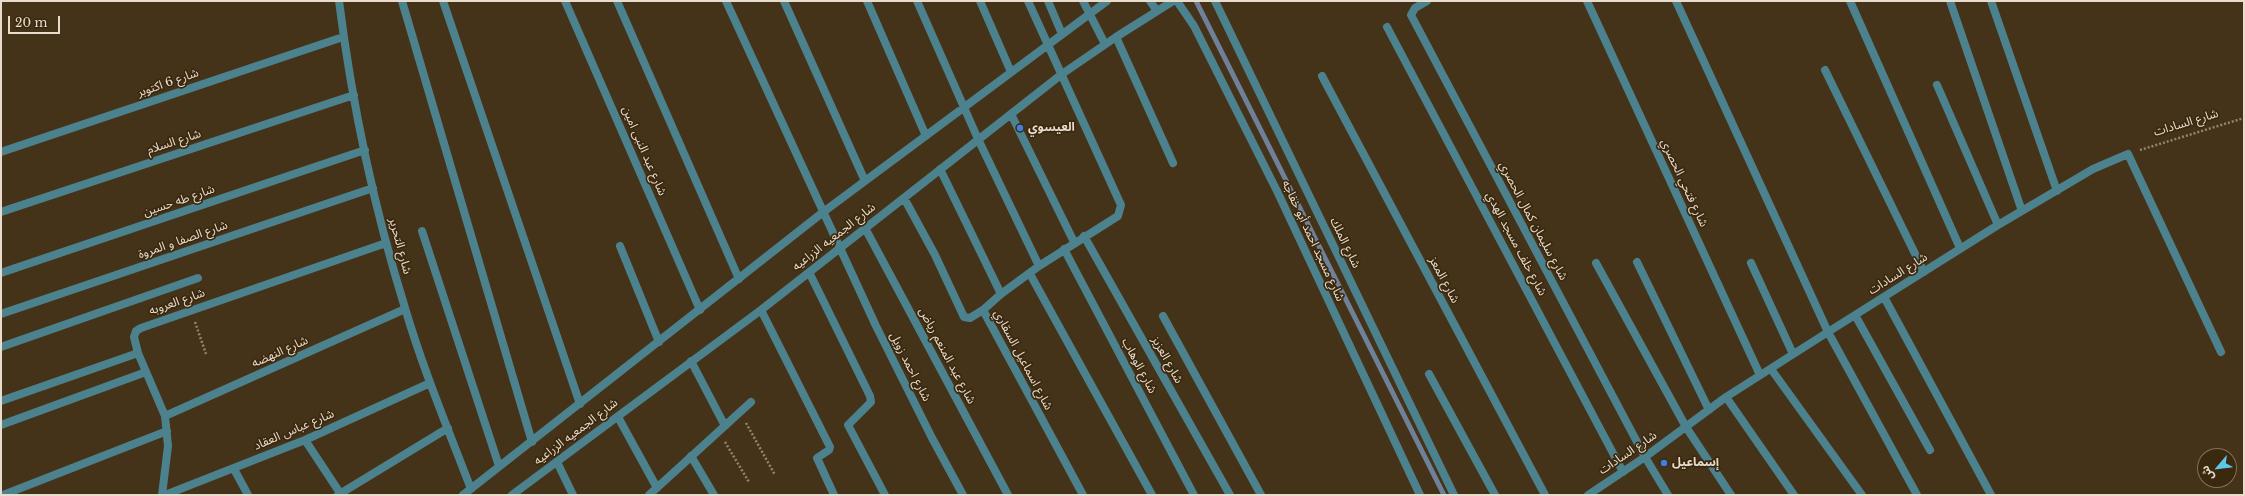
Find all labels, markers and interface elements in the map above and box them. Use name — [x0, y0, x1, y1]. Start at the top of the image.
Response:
scale bar — [10, 8, 62, 34]
text: 20 m — [15, 15, 47, 30]
street label: شارع 6 اكتوبر — [135, 66, 201, 100]
street label: شارع عبد النبى امين — [619, 104, 669, 198]
street label: شارع السادات — [2152, 106, 2220, 140]
place label: العيسوي — [1028, 121, 1075, 135]
marker: العيسوي — [1015, 123, 1025, 133]
street label: شارع السلام — [145, 126, 203, 158]
street label: شارع فتحي الحصري — [1657, 137, 1711, 229]
street label: شارع سليمان كمال الحصري — [1496, 159, 1570, 283]
street label: شارع مسجد احمد أبو خفاجه — [1279, 178, 1347, 304]
street label: شارع طه حسين — [141, 182, 217, 220]
street label: شارع خلف مسجد الهدي — [1482, 190, 1550, 298]
street label: شارع الجمعيه الزراعيه — [790, 200, 878, 274]
street label: شارع الملك — [1327, 215, 1363, 271]
street label: شارع التحرير — [386, 216, 414, 276]
street label: شارع الصفا و المروة — [136, 218, 230, 262]
street label: شارع السادات — [1866, 250, 1930, 298]
street label: شارع المعز — [1426, 254, 1462, 306]
street label: شارع العروبه — [147, 286, 207, 318]
street label: شارع عبد المنعم رياض — [916, 305, 978, 407]
street label: شارع اسماعيل السقاري — [990, 307, 1056, 413]
street label: شارع احمد زويل — [886, 330, 934, 404]
street label: شارع النهضه — [250, 333, 310, 371]
street label: شارع العزيز — [1148, 334, 1186, 386]
street label: شارع الوهاب — [1118, 336, 1160, 396]
street label: شارع الجمعيه الزراعيه — [531, 396, 621, 468]
street label: شارع عباس العقاد — [252, 407, 336, 453]
street label: شارع السادات — [1596, 428, 1660, 478]
north arrow — [2197, 448, 2237, 488]
place label: إسماعيل — [1672, 456, 1719, 470]
marker: إسماعيل — [1659, 458, 1669, 468]
text: ش — [2198, 463, 2217, 483]

